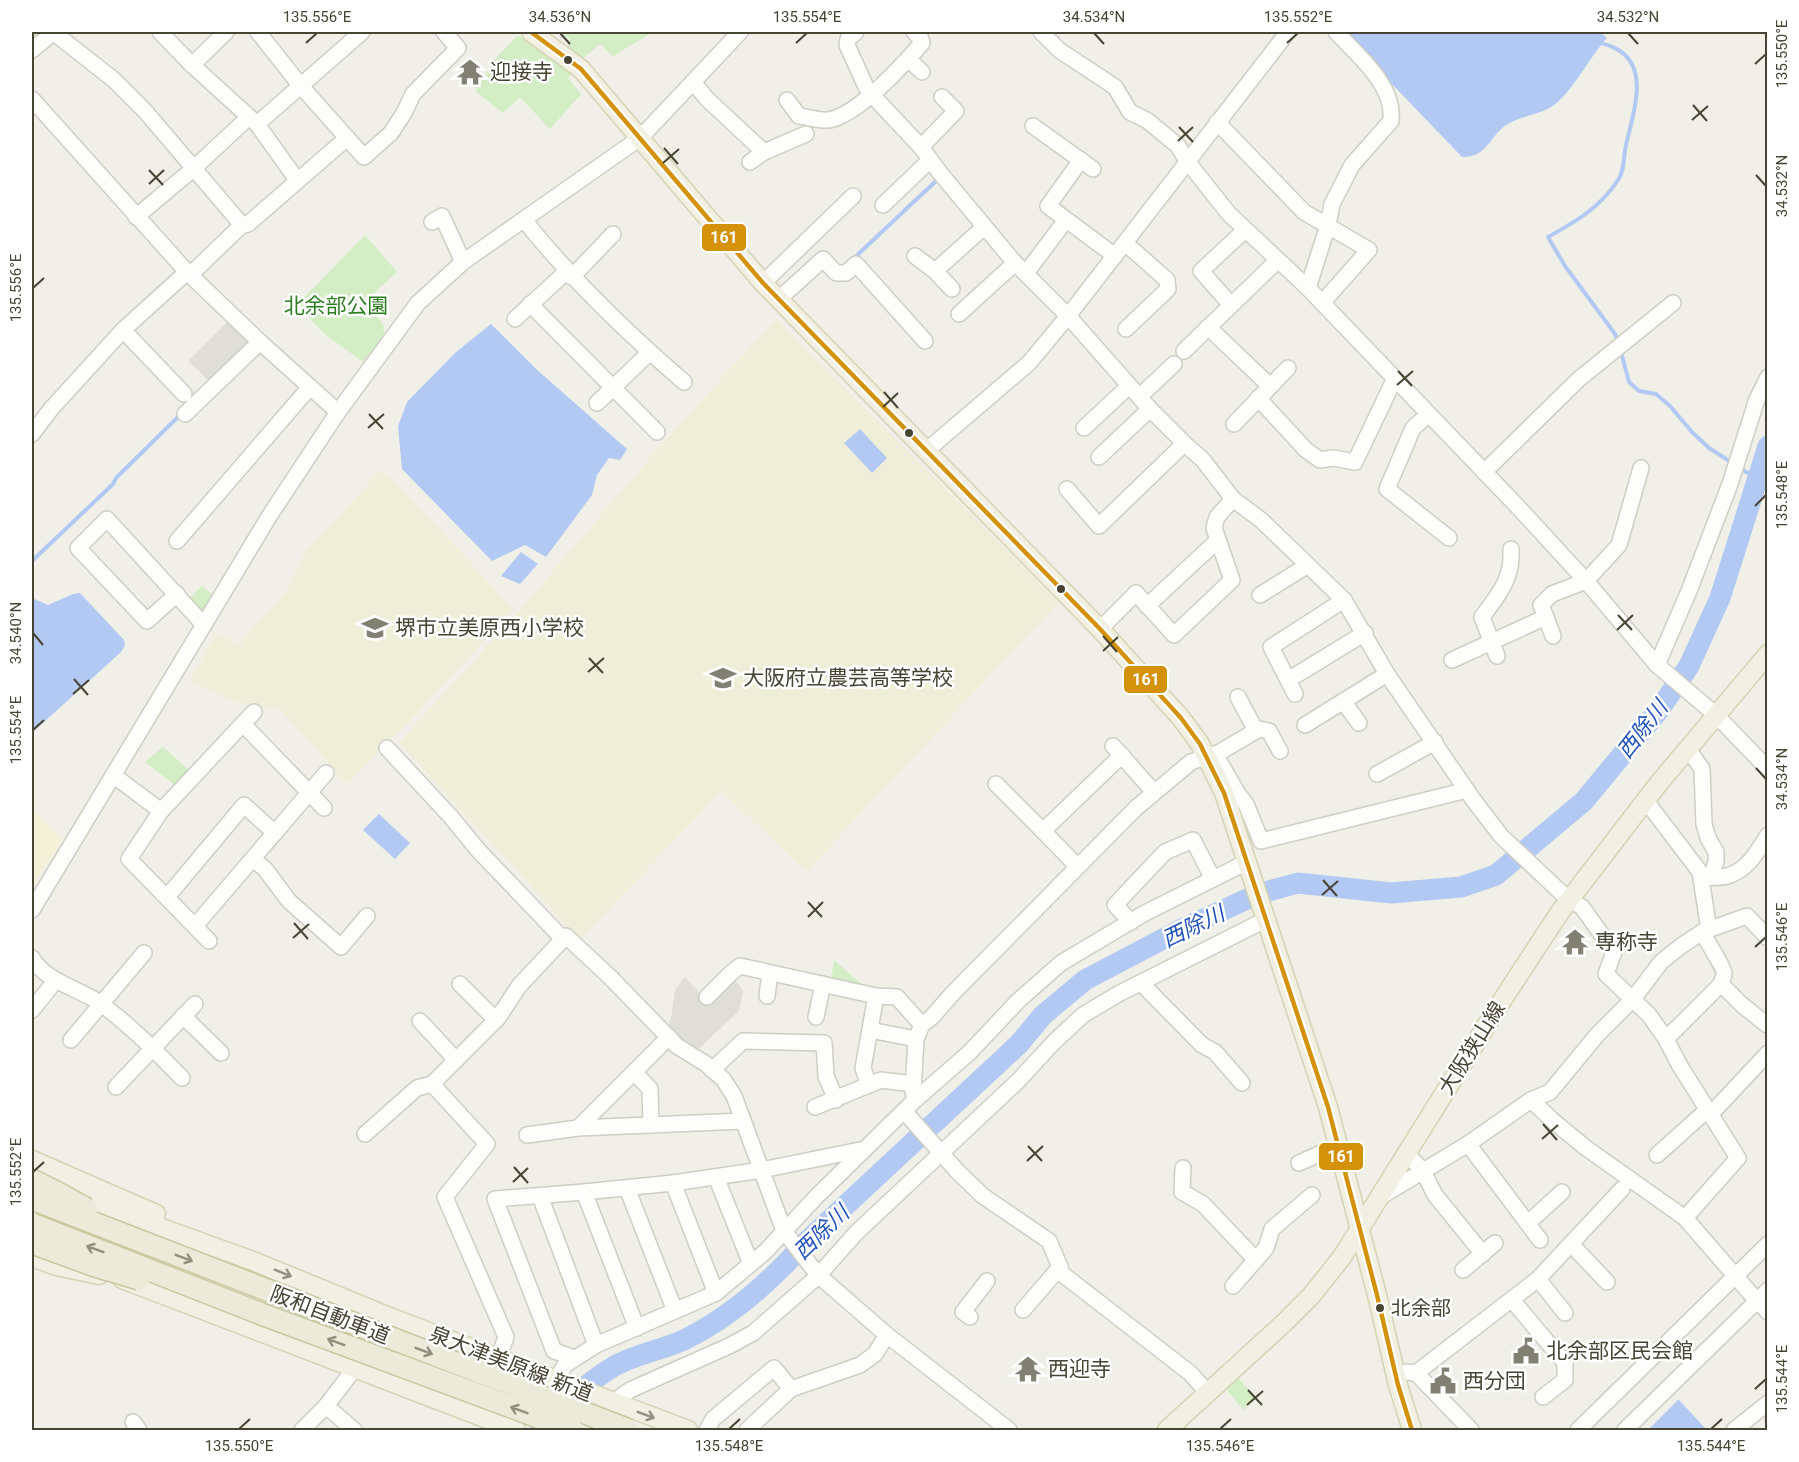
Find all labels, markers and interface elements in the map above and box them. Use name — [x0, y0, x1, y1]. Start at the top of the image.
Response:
text: 135.556°E — [283, 8, 352, 26]
text: 34.536°N — [529, 8, 591, 26]
text: 135.554°E — [773, 8, 842, 26]
text: 34.534°N — [1063, 8, 1125, 26]
text: 135.552°E — [1264, 8, 1333, 26]
text: 34.532°N — [1597, 8, 1659, 26]
text: 135.550°E — [1773, 19, 1791, 88]
unlabelled marker — [562, 54, 574, 66]
temple icon: 迎接寺 — [455, 57, 485, 87]
place label: 迎接寺 — [490, 60, 553, 84]
text: 34.532°N — [1773, 155, 1791, 217]
line badge: 161 — [701, 223, 747, 252]
text: 161 — [710, 228, 738, 247]
text: 135.556°E — [7, 253, 25, 322]
park label: 北余部公園 — [284, 294, 389, 318]
unlabelled marker — [903, 427, 915, 439]
text: 135.548°E — [1773, 460, 1791, 529]
unlabelled marker — [1055, 583, 1067, 595]
text: 34.540°N — [7, 602, 25, 664]
school or university icon: 堺市立美原西小学校 — [360, 613, 390, 643]
place label: 堺市立美原西小学校 — [395, 616, 584, 640]
school or university icon: 大阪府立農芸高等学校 — [708, 663, 738, 693]
line badge: 161 — [1123, 665, 1168, 694]
place label: 大阪府立農芸高等学校 — [743, 666, 953, 690]
text: 161 — [1132, 670, 1160, 689]
water label: 西除川 — [1612, 694, 1674, 763]
text: 135.554°E — [7, 695, 25, 764]
text: 34.534°N — [1773, 748, 1791, 810]
water label: 西除川 — [1158, 900, 1230, 952]
text: 135.546°E — [1773, 902, 1791, 971]
temple icon: 専称寺 — [1560, 927, 1590, 957]
place label: 専称寺 — [1595, 930, 1658, 954]
street label: 大阪狭山線 — [1434, 997, 1510, 1099]
text: 135.552°E — [7, 1137, 25, 1206]
line badge: 161 — [1318, 1142, 1364, 1171]
text: 161 — [1327, 1147, 1355, 1166]
water label: 西除川 — [789, 1199, 855, 1264]
one-way arrow — [86, 1243, 105, 1254]
one-way arrow — [174, 1253, 193, 1264]
one-way arrow — [274, 1268, 292, 1279]
street label: 阪和自動車道 — [267, 1281, 393, 1349]
place label: 北余部 — [1391, 1296, 1451, 1320]
marker: 北余部 — [1374, 1302, 1386, 1314]
street label: 泉大津美原線 新道 — [426, 1322, 596, 1406]
one-way arrow — [327, 1335, 346, 1346]
public building icon: 北余部区民会館 — [1511, 1336, 1541, 1366]
place label: 北余部区民会館 — [1546, 1339, 1693, 1363]
text: 135.544°E — [1773, 1344, 1791, 1413]
one-way arrow — [415, 1346, 433, 1357]
temple icon: 西迎寺 — [1013, 1354, 1043, 1384]
place label: 西迎寺 — [1048, 1357, 1111, 1381]
public building icon: 西分団 — [1428, 1366, 1458, 1396]
place label: 西分団 — [1463, 1369, 1526, 1393]
one-way arrow — [510, 1404, 529, 1415]
one-way arrow — [636, 1410, 655, 1421]
text: 135.550°E — [205, 1437, 274, 1455]
text: 135.548°E — [695, 1437, 764, 1455]
text: 135.546°E — [1186, 1437, 1255, 1455]
text: 135.544°E — [1677, 1437, 1746, 1455]

